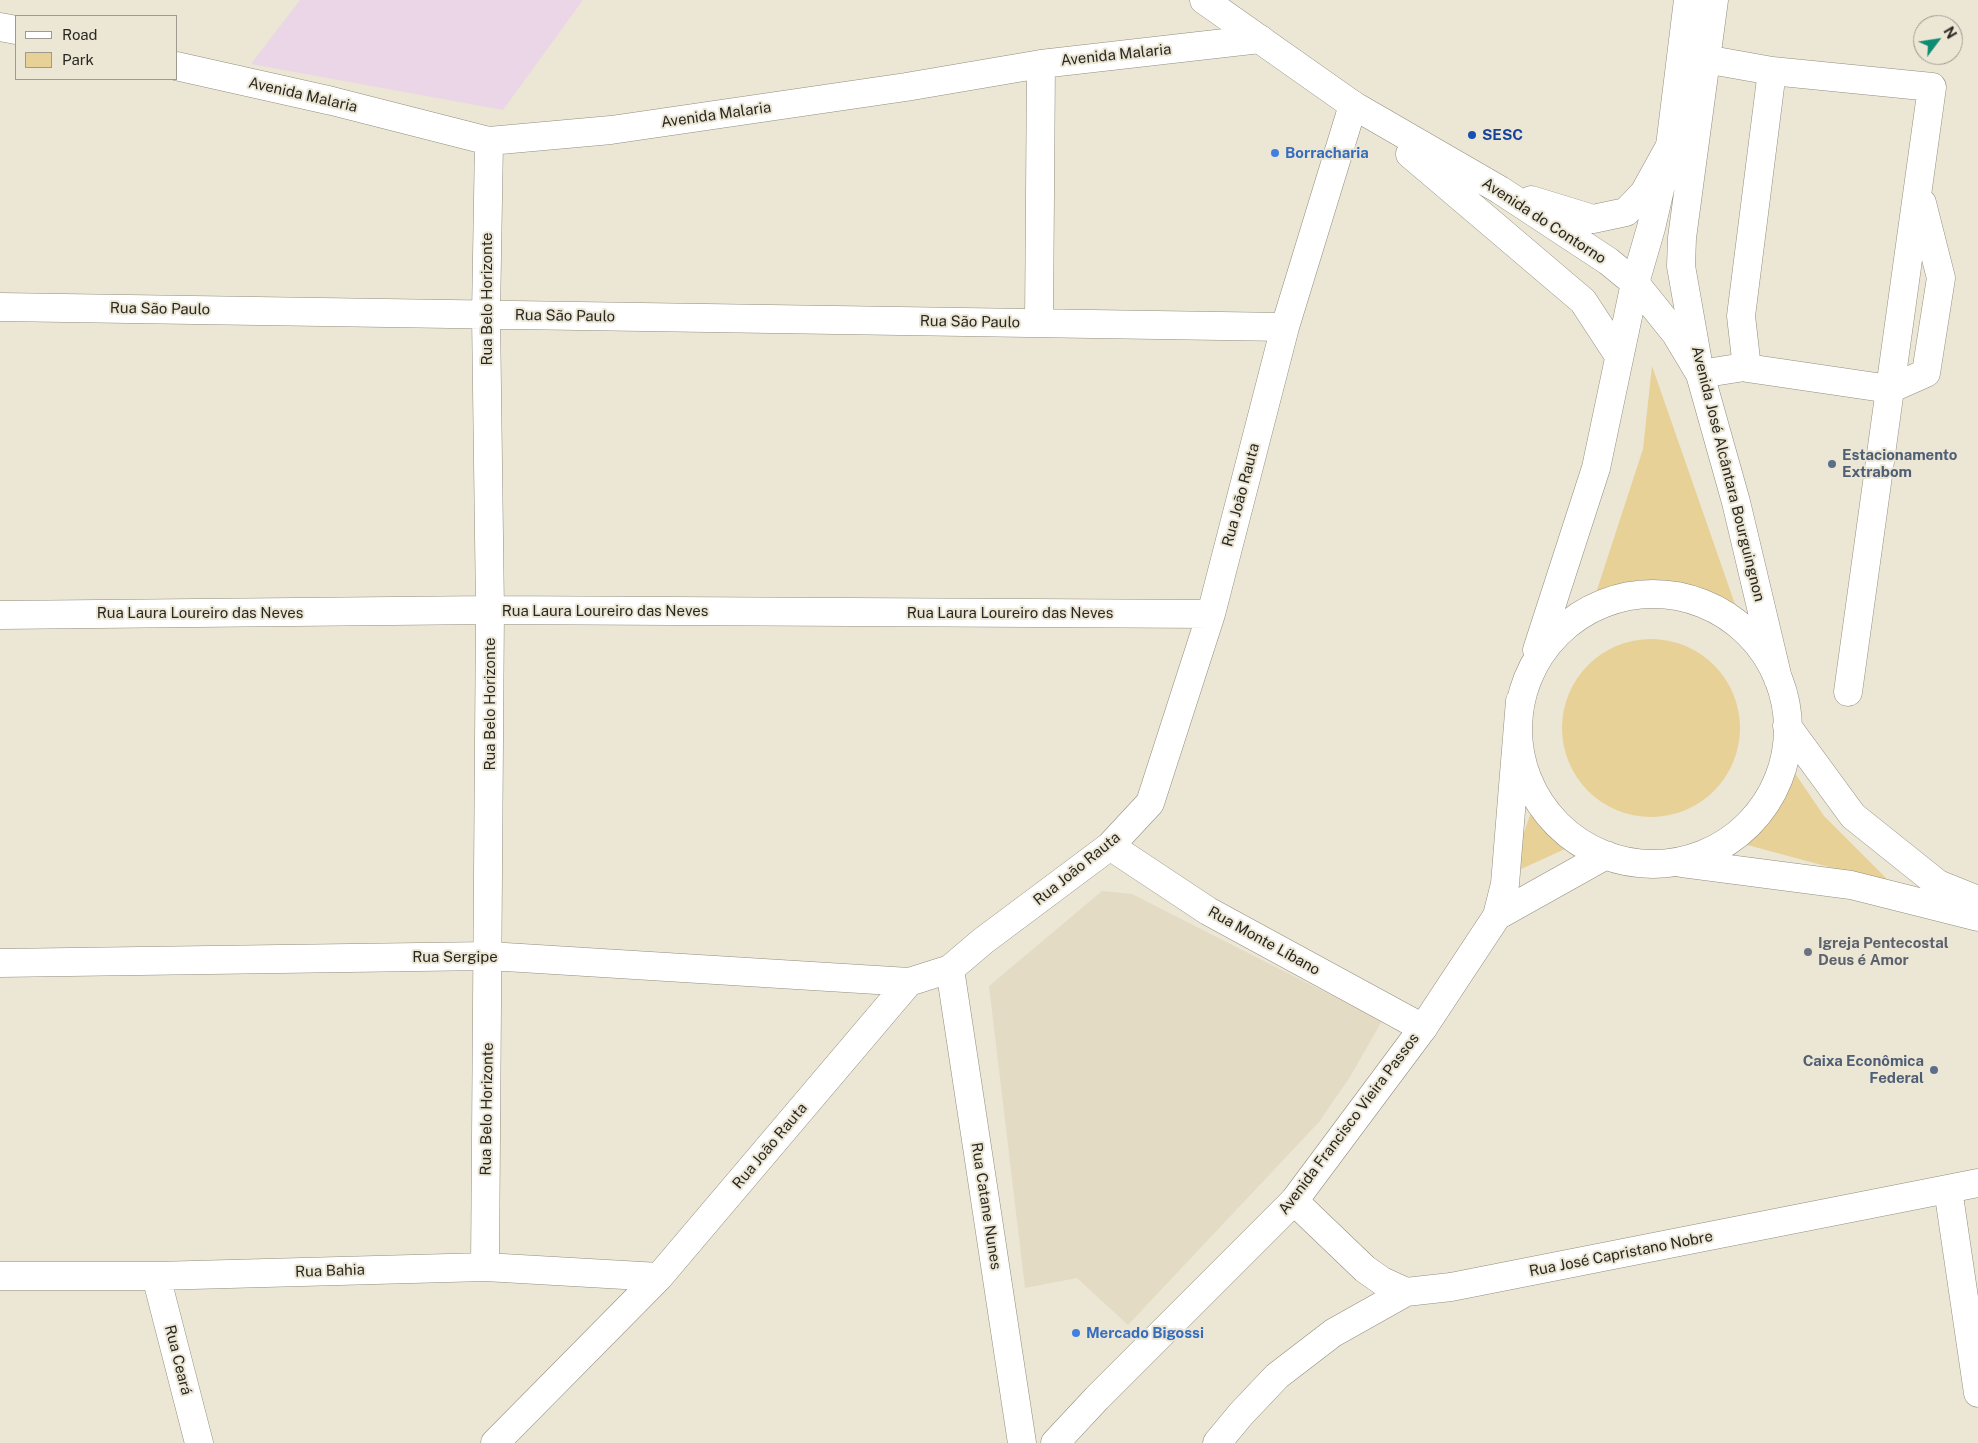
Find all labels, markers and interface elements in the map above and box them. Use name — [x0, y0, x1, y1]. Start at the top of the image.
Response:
legend — [15, 15, 178, 80]
north arrow — [1913, 15, 1963, 65]
text: N — [1940, 24, 1960, 42]
text: Road — [62, 26, 98, 43]
street label: Avenida Malaria — [1060, 40, 1172, 70]
text: Park — [62, 51, 94, 68]
street label: Avenida Malaria — [247, 74, 359, 116]
street label: Avenida Malaria — [660, 98, 772, 132]
place label: SESC — [1482, 126, 1523, 144]
marker: SESC — [1466, 129, 1478, 141]
place label: Borracharia — [1285, 144, 1369, 162]
marker: Borracharia — [1269, 147, 1281, 159]
street label: Avenida do Contorno — [1479, 174, 1609, 268]
street label: Rua Belo Horizonte — [478, 232, 496, 366]
street label: Rua São Paulo — [110, 299, 210, 319]
street label: Rua São Paulo — [515, 306, 615, 326]
street label: Rua São Paulo — [920, 312, 1020, 332]
street label: Avenida José Alcântara Bourguingnon — [1688, 344, 1768, 604]
street label: Rua João Rauta — [1219, 441, 1263, 549]
place label: Estacionamento Extrabom — [1842, 446, 1957, 481]
marker: Estacionamento Extrabom — [1826, 458, 1838, 470]
street label: Rua Laura Loureiro das Neves — [502, 602, 708, 620]
street label: Rua Laura Loureiro das Neves — [97, 604, 303, 622]
street label: Rua Laura Loureiro das Neves — [907, 604, 1113, 622]
street label: Rua Belo Horizonte — [481, 637, 499, 771]
street label: Rua João Rauta — [1030, 829, 1124, 909]
street label: Rua Monte Líbano — [1205, 903, 1323, 979]
place label: Igreja Pentecostal Deus é Amor — [1818, 934, 1949, 969]
marker: Igreja Pentecostal Deus é Amor — [1802, 946, 1814, 958]
street label: Rua Sergipe — [412, 948, 498, 966]
street label: Avenida Francisco Vieira Passos — [1275, 1030, 1423, 1218]
street label: Rua Belo Horizonte — [477, 1042, 497, 1176]
place label: Caixa Econômica Federal — [1803, 1052, 1924, 1087]
marker: Caixa Econômica Federal — [1928, 1064, 1940, 1076]
street label: Rua João Rauta — [729, 1099, 811, 1193]
street label: Rua Catane Nunes — [967, 1141, 1005, 1271]
street label: Rua José Capristano Nobre — [1528, 1227, 1714, 1281]
street label: Rua Bahia — [295, 1261, 365, 1281]
street label: Rua Ceará — [161, 1323, 195, 1397]
place label: Mercado Bigossi — [1086, 1324, 1204, 1342]
marker: Mercado Bigossi — [1070, 1327, 1082, 1339]

